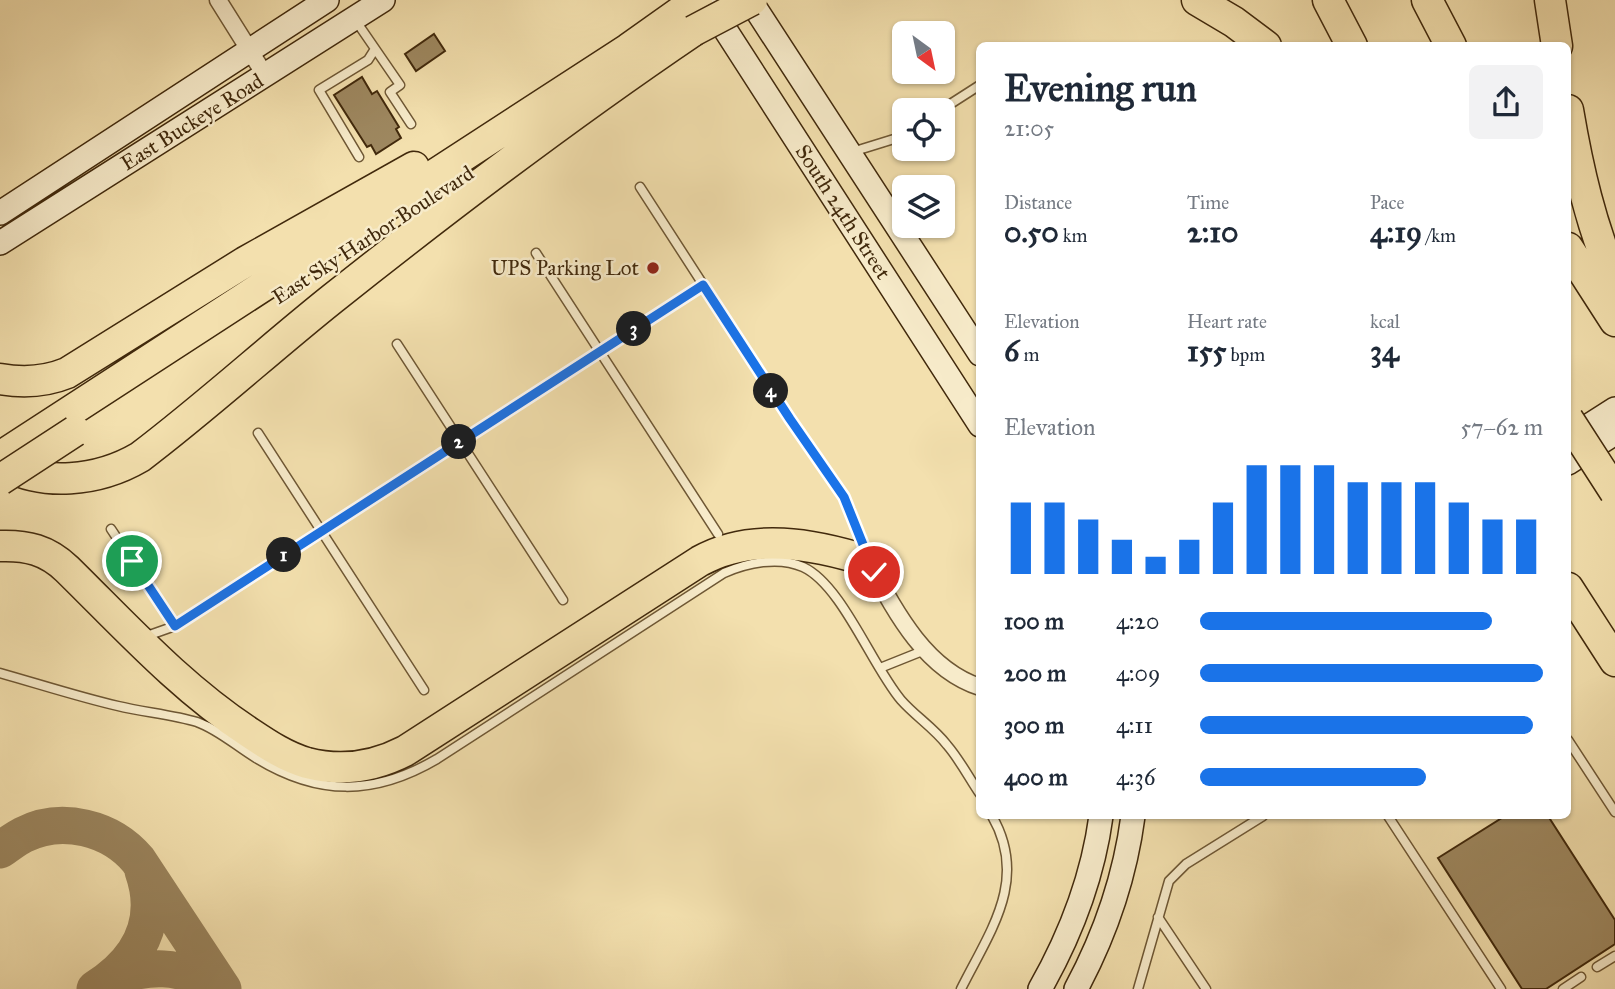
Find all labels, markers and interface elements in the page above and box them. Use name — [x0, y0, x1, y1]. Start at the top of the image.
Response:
north arrow — [892, 21, 956, 84]
map controls — [892, 21, 955, 238]
text: Evening run — [1004, 65, 1197, 111]
button: share — [1469, 65, 1543, 139]
street label: East Buckeye Road — [116, 67, 269, 176]
button: locate — [892, 98, 955, 161]
text: 21:05 — [1004, 114, 1054, 142]
street label: South 24th Street — [790, 140, 897, 285]
street label: East Sky Harbor Boulevard — [267, 160, 479, 310]
button: layers — [892, 175, 955, 238]
text: Distance — [1004, 191, 1072, 214]
text: Time — [1187, 191, 1229, 214]
text: Pace — [1370, 191, 1404, 214]
text: 0.50 — [1004, 214, 1059, 250]
text: 2:10 — [1187, 214, 1239, 250]
text: 4:19 — [1370, 214, 1422, 250]
text: km — [1059, 224, 1088, 247]
text: /km — [1422, 224, 1456, 247]
place label: UPS Parking Lot — [491, 255, 640, 281]
marker: UPS Parking Lot — [645, 260, 661, 276]
text: Elevation — [1004, 310, 1079, 333]
text: Heart rate — [1187, 310, 1267, 333]
text: kcal — [1370, 310, 1400, 333]
pin: 3 — [616, 312, 652, 346]
text: 3 — [630, 317, 637, 340]
text: 6 — [1004, 333, 1019, 369]
text: 155 — [1187, 333, 1227, 369]
text: 34 — [1370, 333, 1399, 369]
text: m — [1019, 343, 1039, 366]
text: bpm — [1227, 343, 1265, 366]
pin: 4 — [754, 374, 788, 408]
text: 4 — [765, 379, 776, 402]
text: Elevation — [1004, 413, 1095, 441]
text: 57–62 m — [1461, 413, 1543, 441]
pin: 2 — [442, 424, 476, 460]
text: 2 — [454, 430, 463, 453]
pin — [102, 531, 162, 591]
pin: 1 — [266, 538, 302, 572]
icon: arrive — [113, 542, 151, 580]
pin — [844, 542, 904, 602]
text: 1 — [280, 543, 287, 566]
icon: check — [855, 553, 893, 591]
text: 100 m — [1004, 607, 1064, 635]
text: 4:20 — [1116, 607, 1159, 635]
text: 200 m — [1004, 659, 1066, 687]
text: 4:09 — [1116, 659, 1160, 687]
text: 300 m — [1004, 711, 1064, 739]
text: 4:11 — [1116, 711, 1153, 739]
text: 400 m — [1004, 763, 1068, 791]
text: 4:36 — [1116, 763, 1156, 791]

